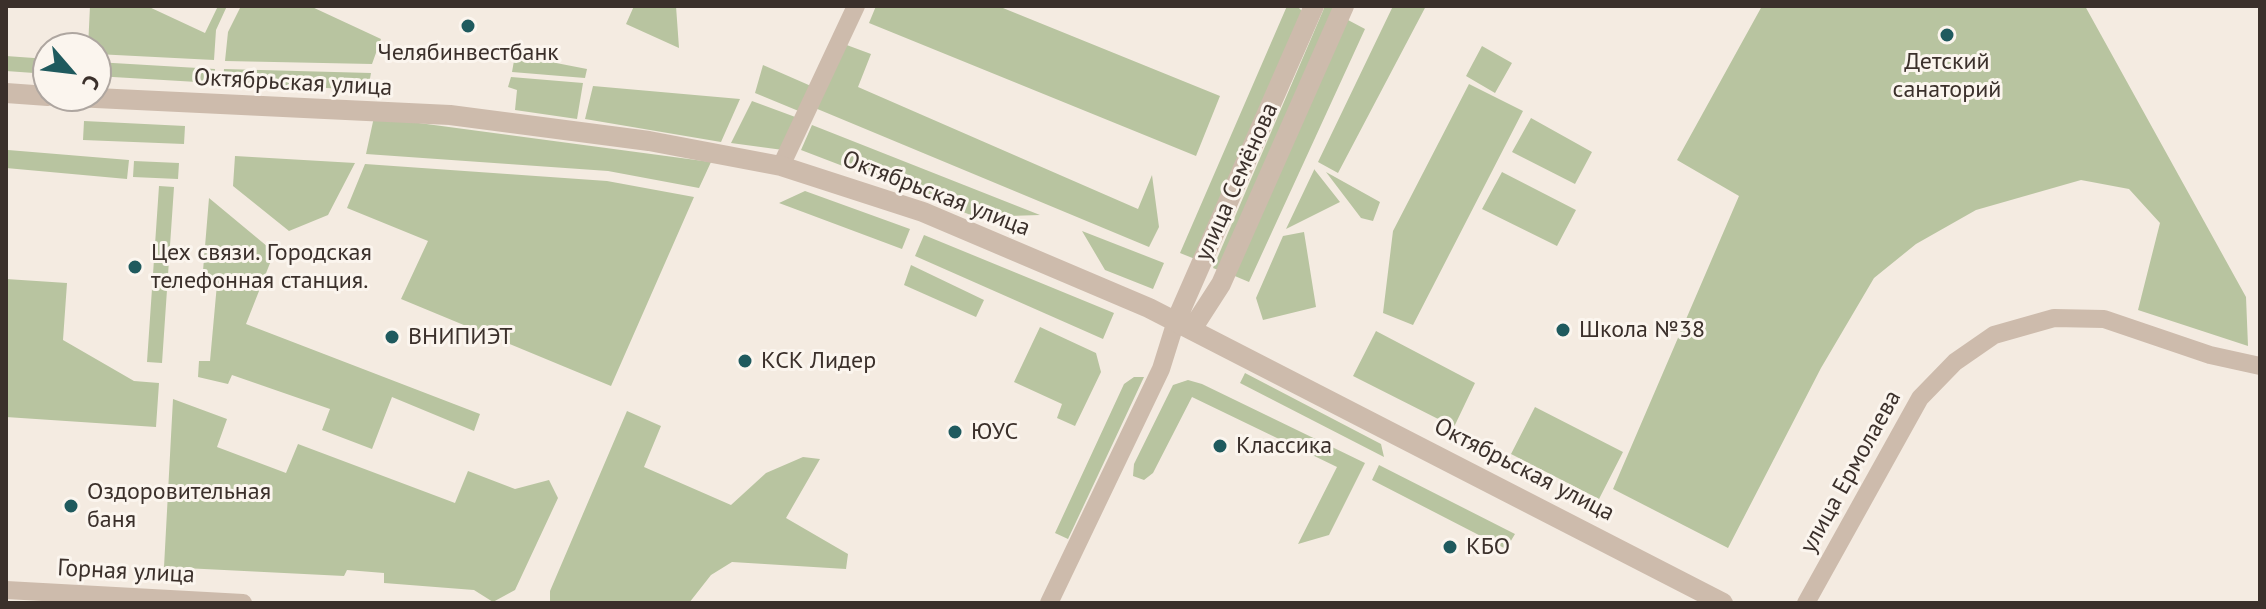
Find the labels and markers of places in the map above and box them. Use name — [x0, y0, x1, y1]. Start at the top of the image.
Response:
marker: Челябинвестбанк — [459, 17, 477, 35]
marker: Детский санаторий — [1938, 26, 1956, 44]
place label: Челябинвестбанк — [377, 39, 559, 67]
place label: Детский санаторий — [1893, 48, 2001, 104]
place label: Цех связи. Городская телефонная станция. — [151, 239, 372, 295]
marker: Цех связи. Городская телефонная станция. — [126, 258, 144, 276]
place label: Школа №38 — [1579, 316, 1705, 344]
marker: Школа №38 — [1554, 321, 1572, 339]
place label: ВНИПИЭТ — [408, 323, 513, 351]
marker: ВНИПИЭТ — [383, 328, 401, 346]
place label: КСК Лидер — [761, 347, 876, 375]
marker: КСК Лидер — [736, 352, 754, 370]
place label: ЮУС — [971, 418, 1018, 446]
marker: ЮУС — [946, 423, 964, 441]
place label: Классика — [1236, 432, 1332, 460]
marker: Классика — [1211, 437, 1229, 455]
place label: Оздоровительная баня — [87, 478, 271, 534]
marker: Оздоровительная баня — [62, 497, 80, 515]
place label: КБО — [1466, 533, 1510, 561]
marker: КБО — [1441, 538, 1459, 556]

